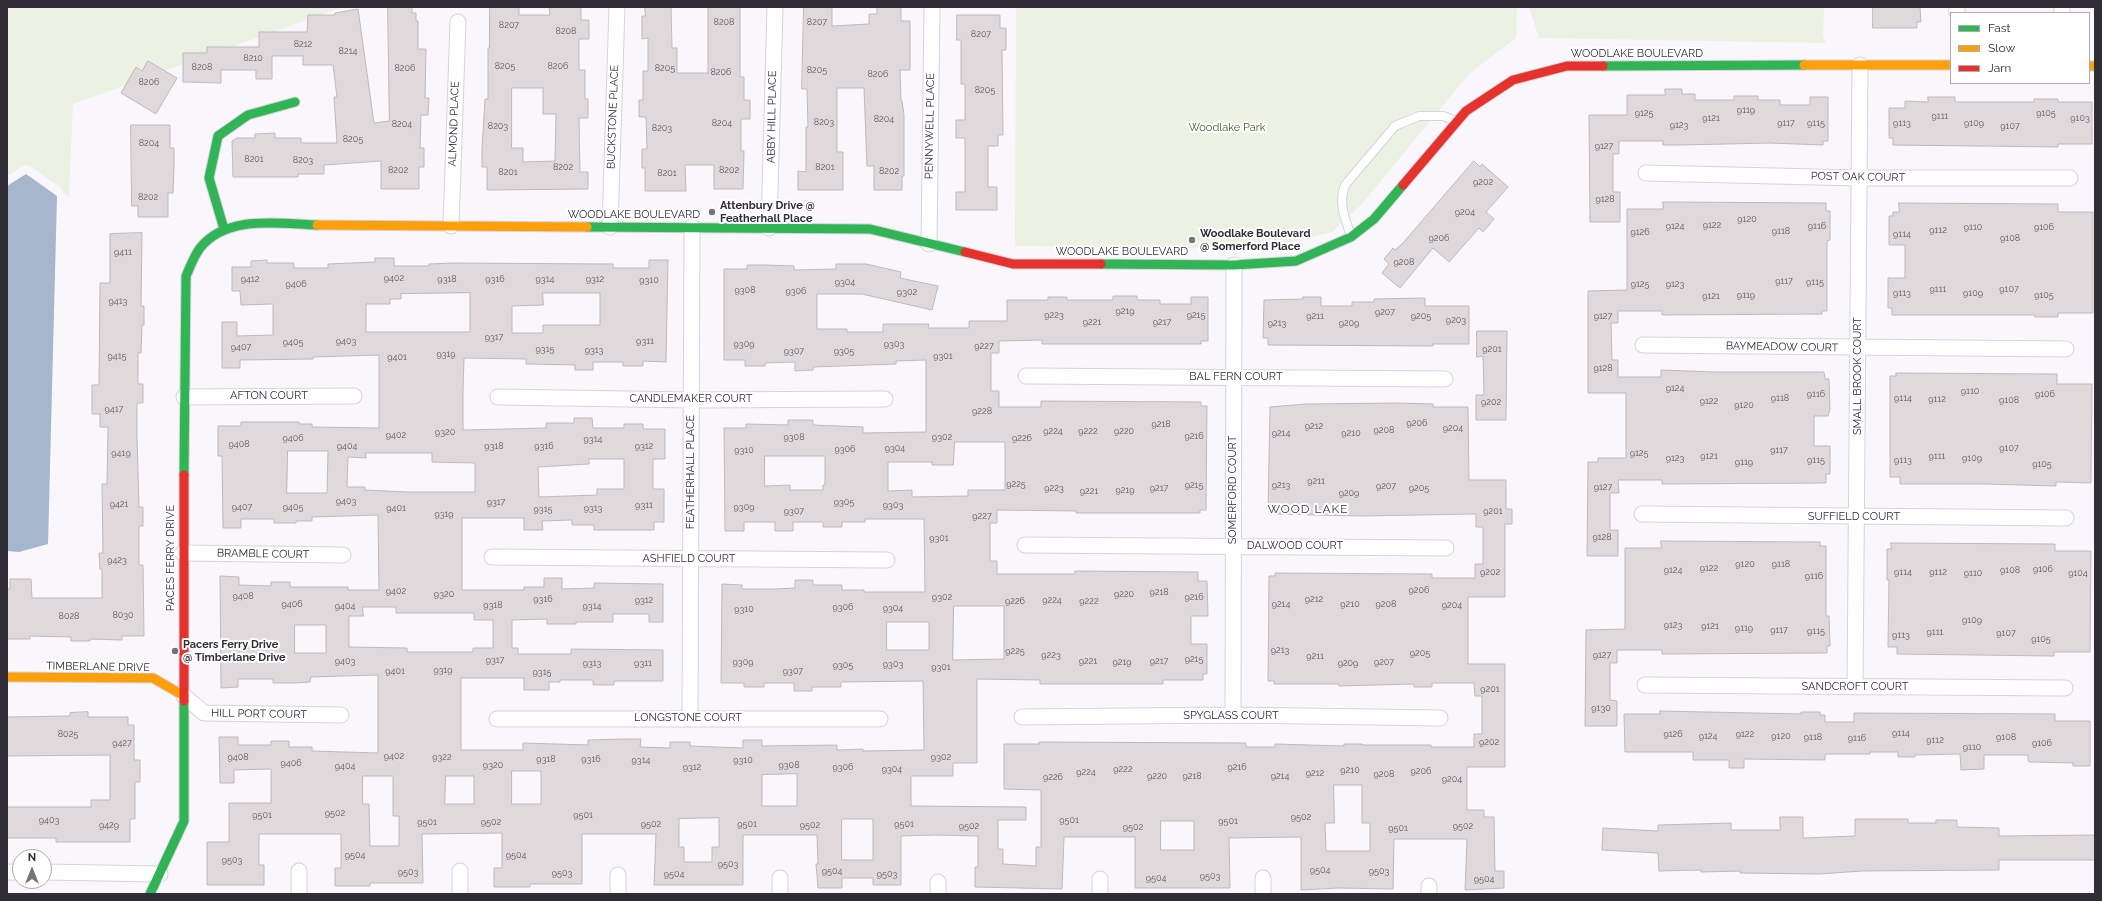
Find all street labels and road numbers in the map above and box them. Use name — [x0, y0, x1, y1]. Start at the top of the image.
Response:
street label: WOODLAKE BOULEVARD — [1571, 47, 1703, 61]
street label: BUCKSTONE PLACE — [605, 65, 621, 169]
street label: ABBY HILL PLACE — [765, 70, 779, 164]
street label: PENNYWELL PLACE — [922, 73, 938, 179]
street label: ALMOND PLACE — [446, 81, 462, 167]
street label: POST OAK COURT — [1811, 170, 1905, 184]
street label: WOODLAKE BOULEVARD — [568, 208, 700, 222]
street label: WOODLAKE BOULEVARD — [1056, 245, 1188, 259]
street label: SMALL BROOK COURT — [1851, 317, 1865, 435]
street label: BAYMEADOW COURT — [1726, 339, 1838, 355]
street label: BAL FERN COURT — [1189, 370, 1283, 384]
street label: AFTON COURT — [230, 389, 308, 403]
street label: CANDLEMAKER COURT — [629, 392, 753, 406]
street label: FEATHERHALL PLACE — [684, 415, 698, 529]
street label: SOMERFORD COURT — [1226, 436, 1240, 544]
street label: PACES FERRY DRIVE — [164, 505, 178, 611]
street label: SUFFIELD COURT — [1808, 510, 1900, 524]
street label: DALWOOD COURT — [1247, 539, 1343, 553]
street label: BRAMBLE COURT — [217, 547, 309, 561]
street label: ASHFIELD COURT — [643, 552, 735, 566]
street label: TIMBERLANE DRIVE — [46, 659, 150, 675]
street label: SANDCROFT COURT — [1801, 680, 1909, 694]
street label: HILL PORT COURT — [211, 707, 307, 721]
street label: SPYGLASS COURT — [1183, 709, 1279, 723]
street label: LONGSTONE COURT — [634, 711, 742, 725]

